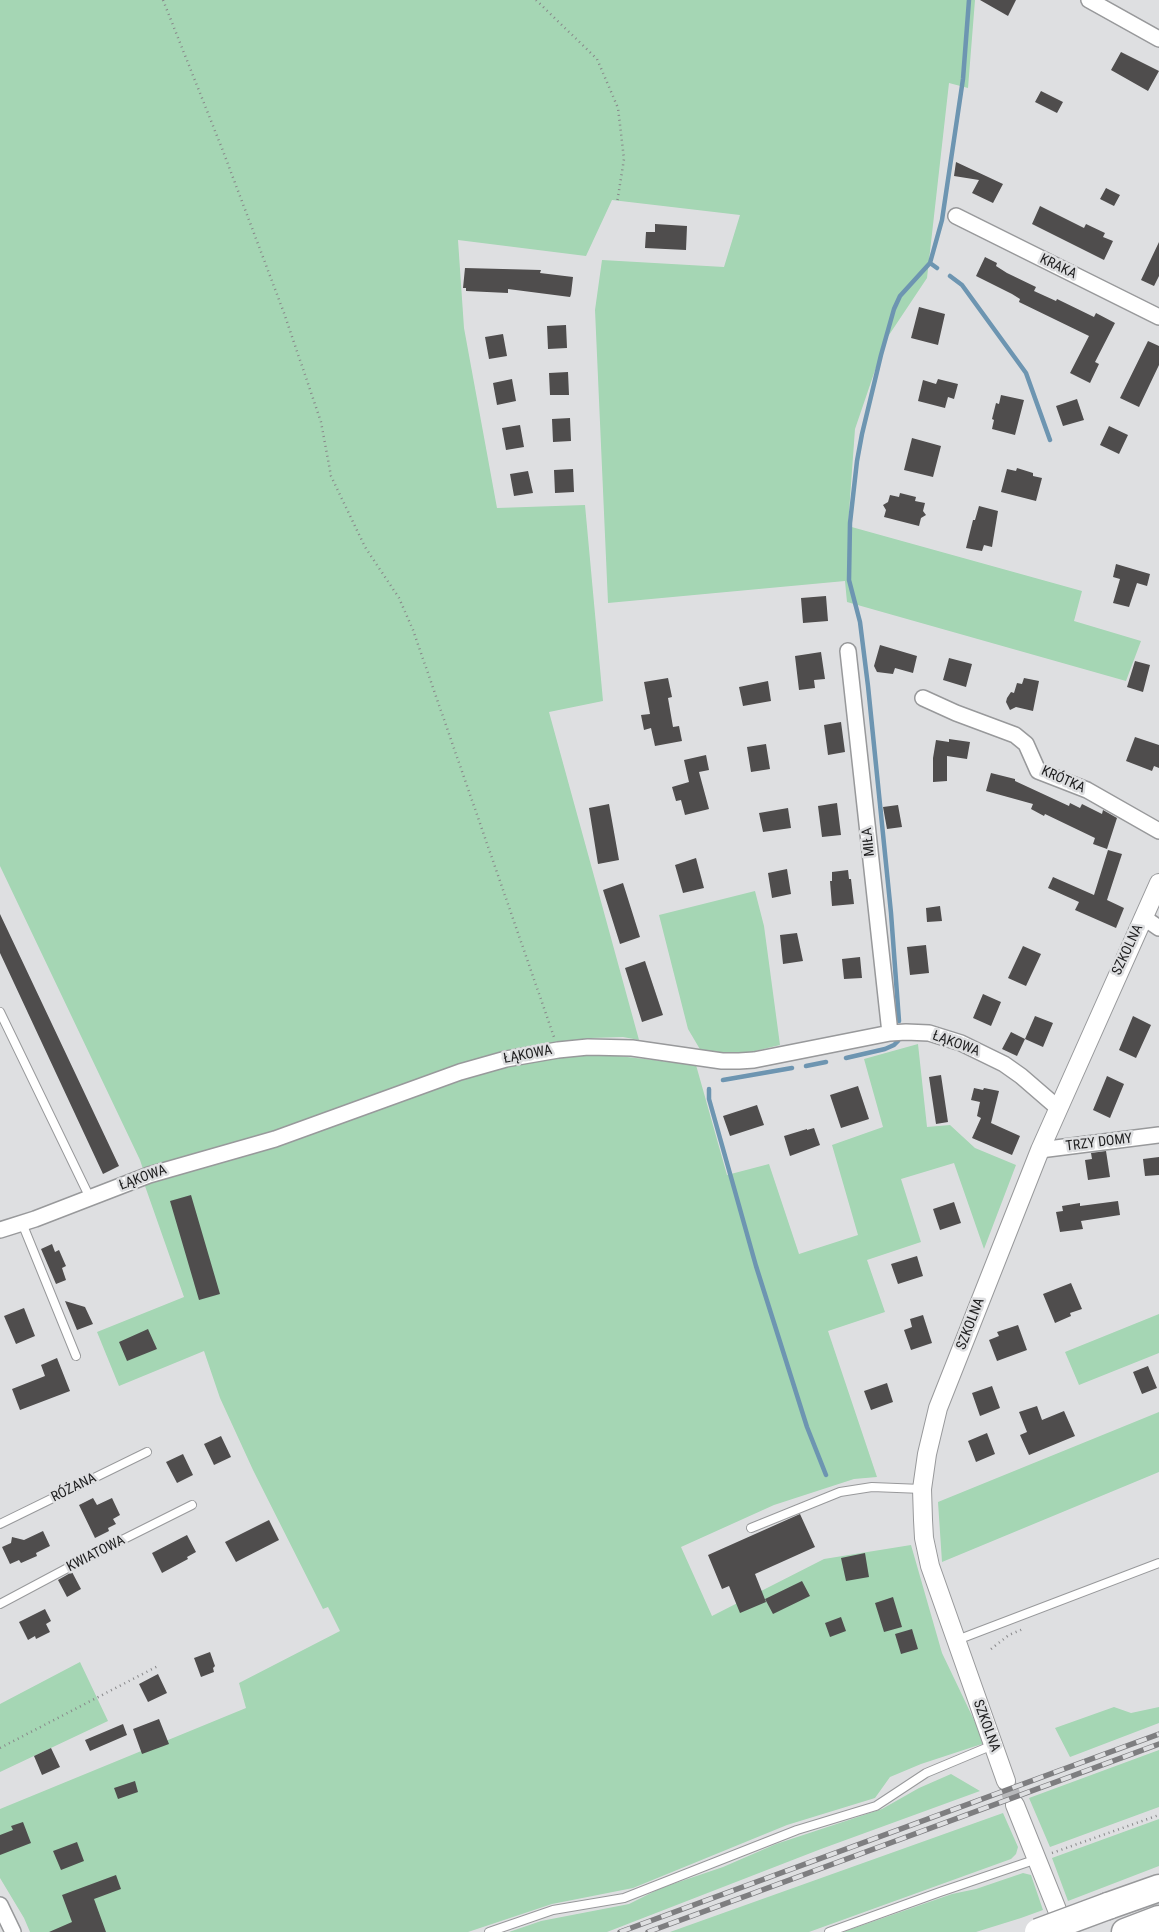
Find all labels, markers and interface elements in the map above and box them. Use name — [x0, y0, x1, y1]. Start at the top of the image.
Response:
street label: KRAKA — [1037, 251, 1079, 283]
street label: KRÓTKA — [1038, 763, 1088, 797]
street label: MIŁA — [859, 827, 879, 857]
street label: SZKOLNA — [1109, 922, 1147, 978]
street label: ŁĄKOWA — [930, 1028, 982, 1060]
street label: ŁĄKOWA — [502, 1042, 554, 1068]
street label: TRZY DOMY — [1065, 1131, 1133, 1155]
street label: ŁĄKOWA — [117, 1162, 169, 1194]
street label: SZKOLNA — [953, 1296, 989, 1352]
street label: RÓŻANA — [49, 1470, 99, 1506]
street label: KWIATOWA — [64, 1532, 128, 1576]
street label: SZKOLNA — [969, 1698, 1003, 1754]

